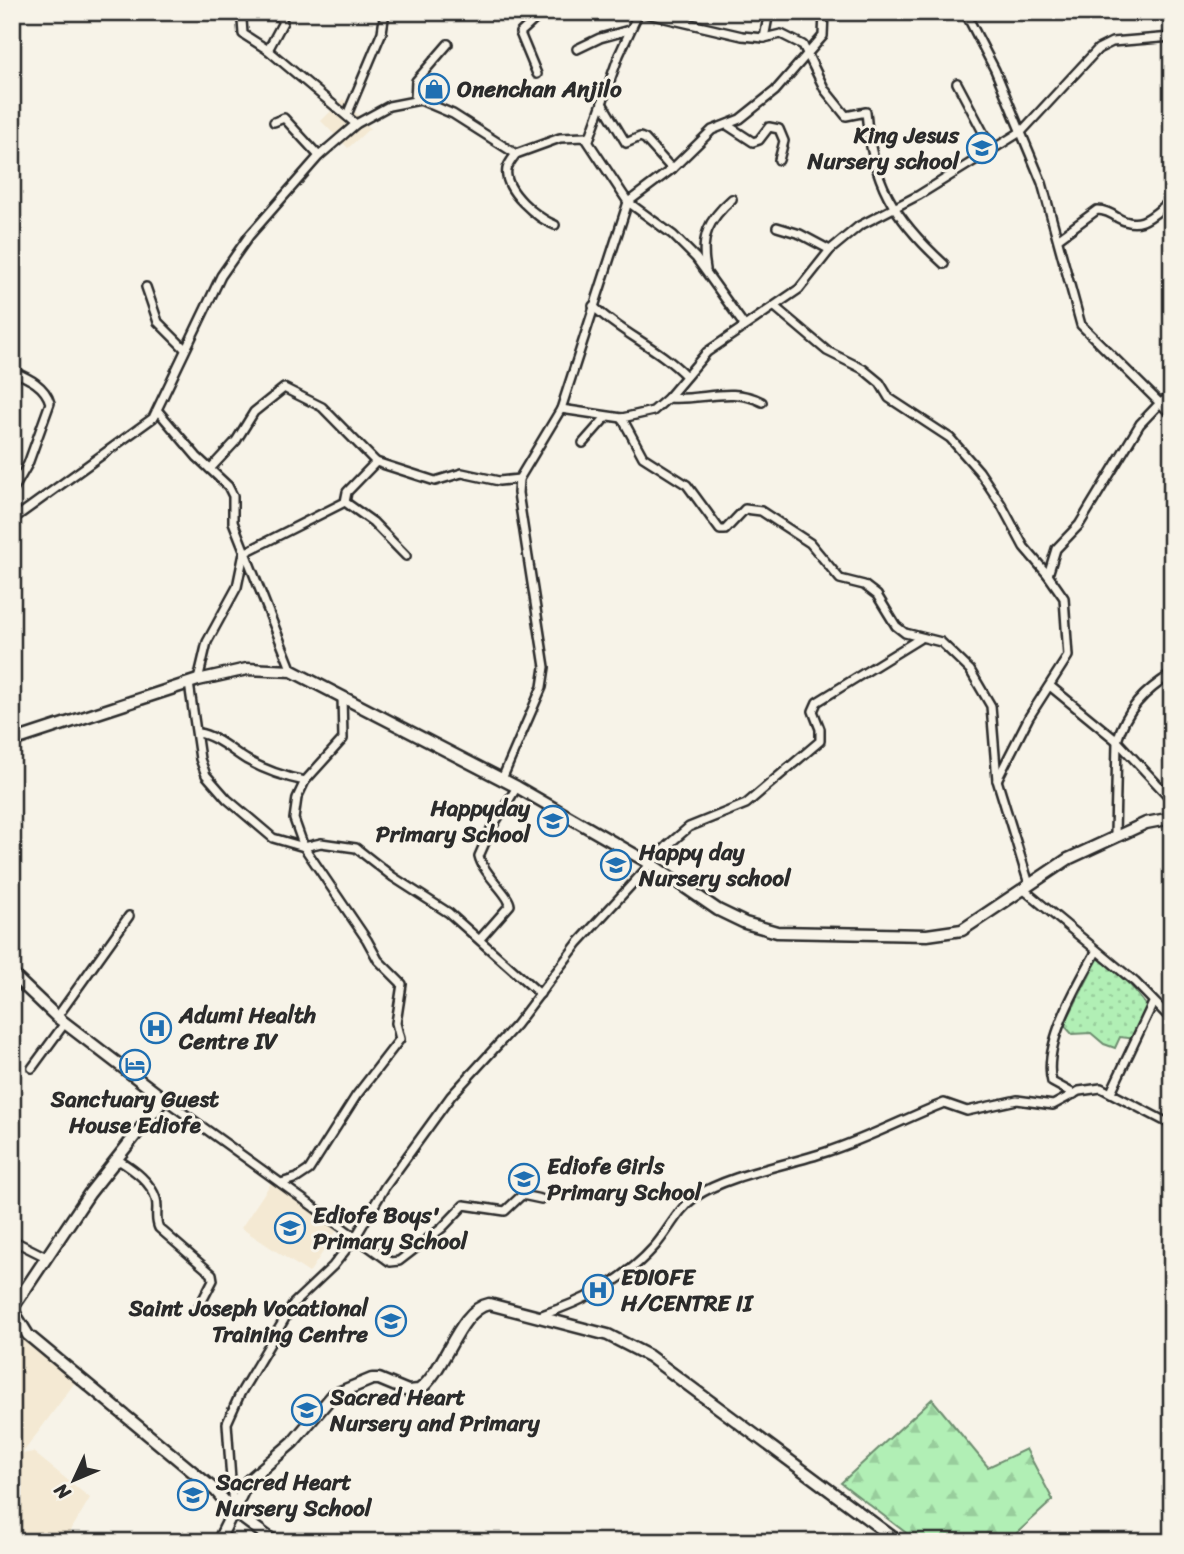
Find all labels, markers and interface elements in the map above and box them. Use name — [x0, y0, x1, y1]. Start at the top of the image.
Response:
place label: Onenchan Anjilo — [457, 69, 622, 110]
shop icon: Onenchan Anjilo — [417, 72, 451, 106]
place label: King Jesus Nursery school — [807, 115, 960, 182]
school or university icon: King Jesus Nursery school — [965, 131, 999, 165]
place label: Happyday Primary School — [376, 788, 531, 855]
school or university icon: Happyday Primary School — [536, 804, 570, 838]
place label: Happy day Nursery school — [638, 832, 792, 899]
school or university icon: Happy day Nursery school — [599, 848, 633, 882]
place label: Adumi Health Centre IV — [178, 995, 316, 1062]
hospital icon: Adumi Health Centre IV — [139, 1011, 173, 1045]
hotel icon: Sanctuary Guest House Ediofe — [118, 1048, 152, 1082]
place label: Sanctuary Guest House Ediofe — [50, 1079, 219, 1146]
place label: Ediofe Girls Primary School — [547, 1146, 703, 1213]
school or university icon: Ediofe Girls Primary School — [507, 1162, 541, 1196]
place label: Ediofe Boys' Primary School — [313, 1195, 469, 1262]
school or university icon: Ediofe Boys' Primary School — [273, 1211, 307, 1245]
place label: EDIOFE H/CENTRE II — [620, 1257, 754, 1324]
hospital icon: EDIOFE H/CENTRE II — [581, 1273, 615, 1307]
place label: Saint Joseph Vocational Training Centre — [128, 1288, 369, 1355]
school or university icon: Saint Joseph Vocational Training Centre — [374, 1304, 408, 1338]
place label: Sacred Heart Nursery and Primary — [329, 1377, 541, 1444]
school or university icon: Sacred Heart Nursery and Primary — [290, 1393, 324, 1427]
north arrow — [38, 1446, 108, 1516]
place label: Sacred Heart Nursery School — [215, 1462, 373, 1529]
text: N — [45, 1475, 79, 1508]
school or university icon: Sacred Heart Nursery School — [176, 1478, 210, 1512]

